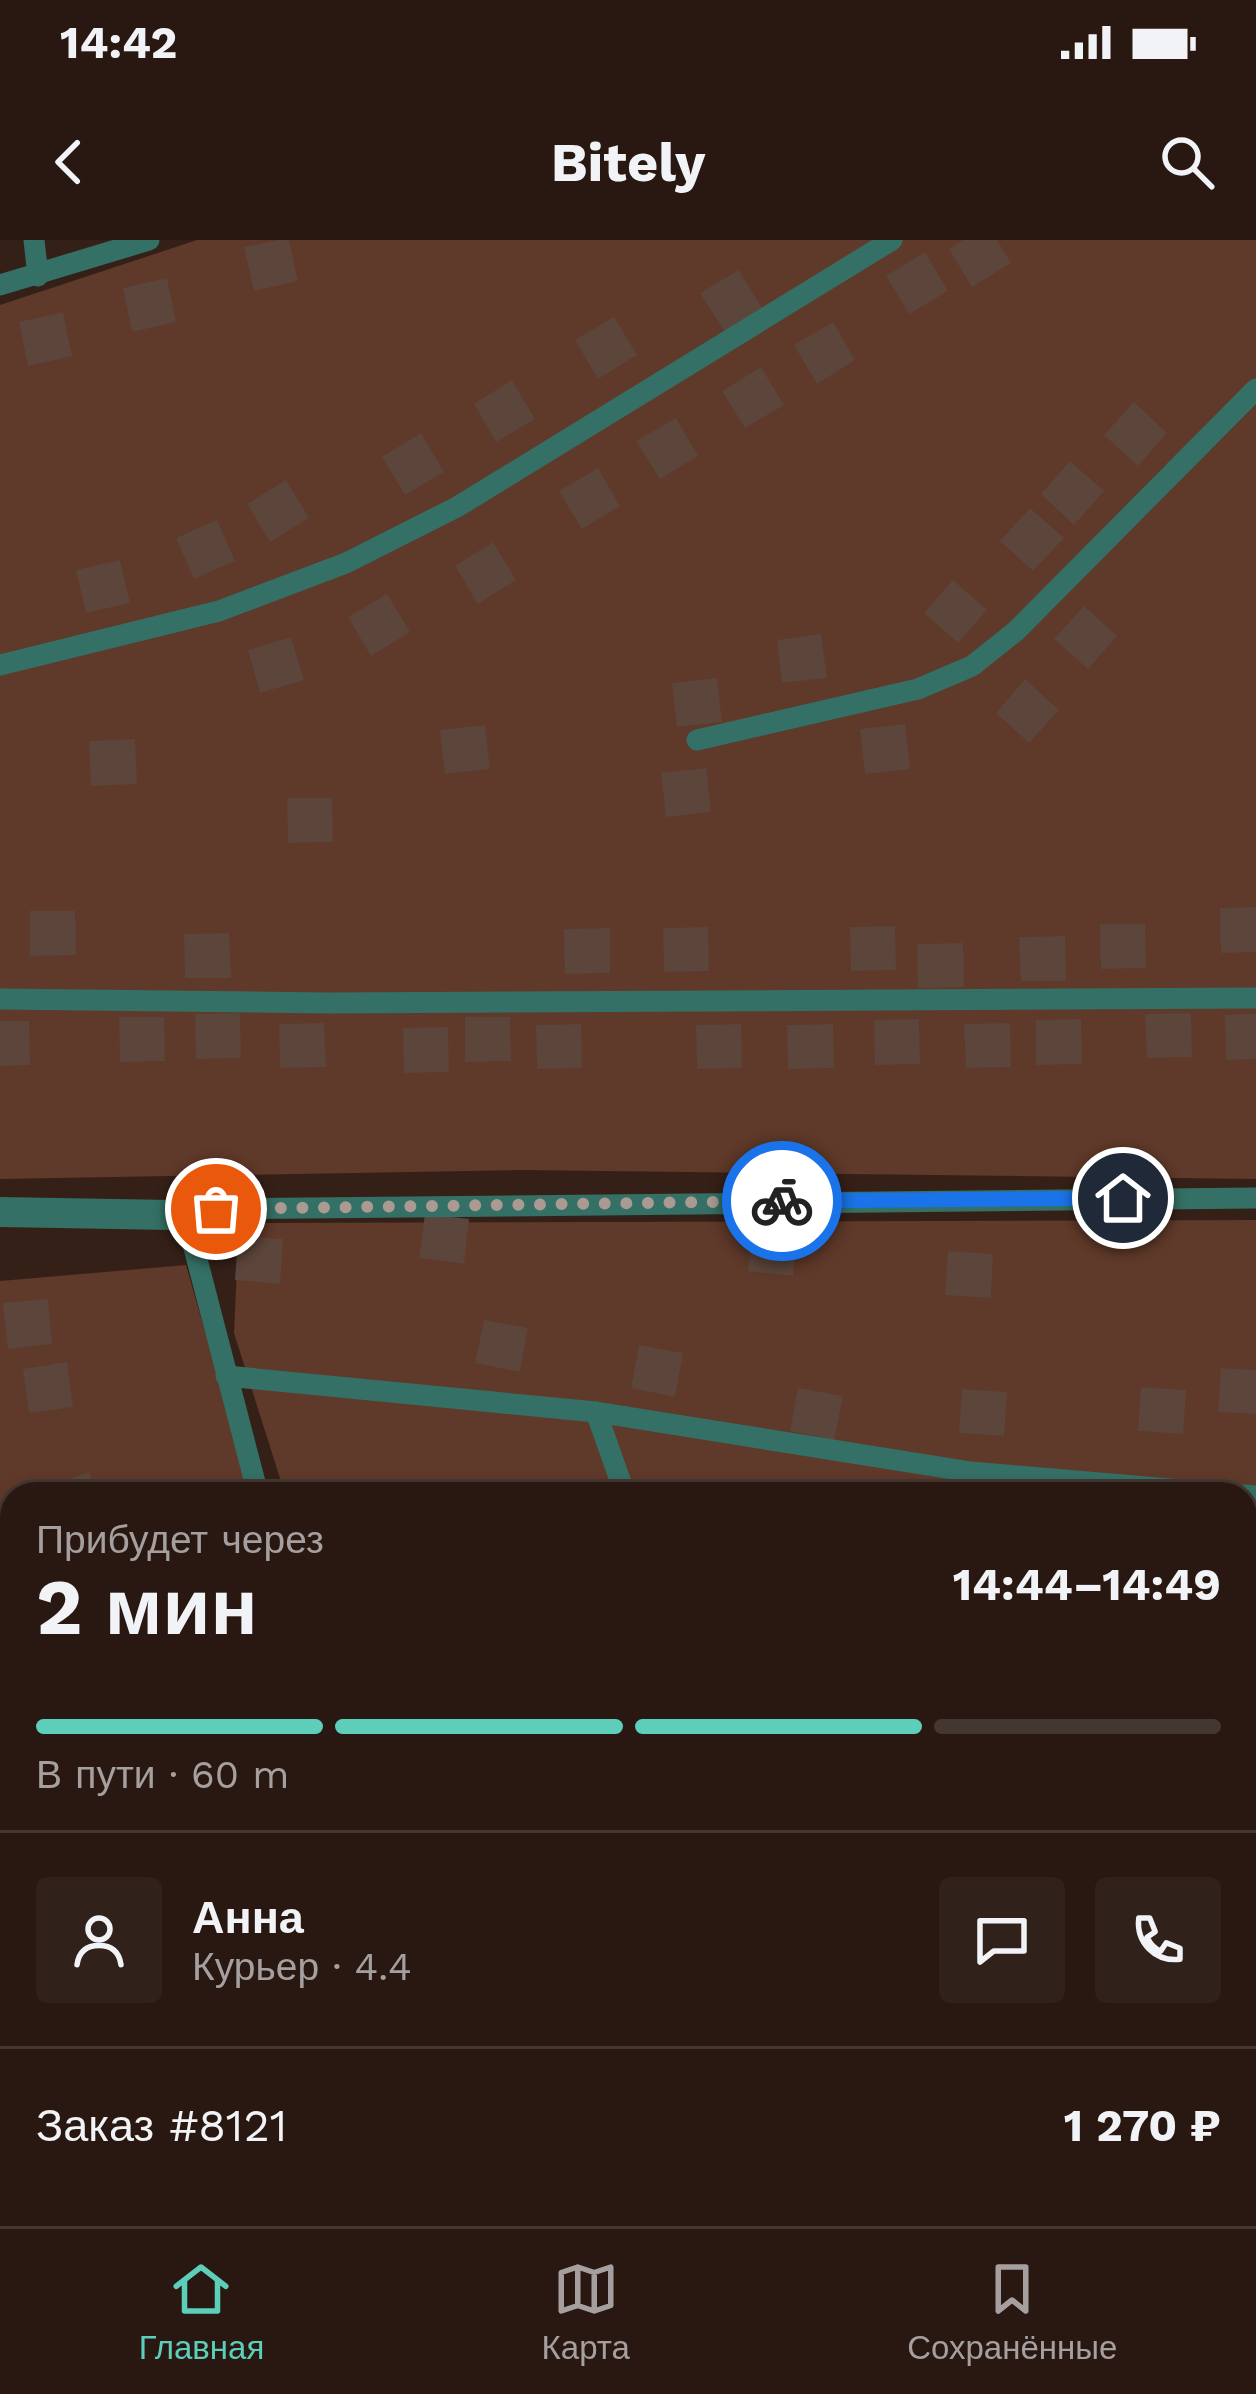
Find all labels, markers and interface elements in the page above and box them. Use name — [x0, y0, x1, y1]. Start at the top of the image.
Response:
text: 14:42 — [60, 16, 177, 69]
icon: back — [36, 129, 102, 195]
icon: search — [1154, 129, 1220, 195]
text: Bitely — [551, 131, 705, 194]
courier — [722, 1141, 842, 1261]
pin — [1072, 1147, 1174, 1249]
pin — [165, 1158, 267, 1260]
icon: home — [1090, 1165, 1156, 1231]
icon: bike — [749, 1168, 815, 1234]
icon: bag — [183, 1176, 249, 1242]
text: Прибудет через — [36, 1517, 324, 1562]
text: 14:44–14:49 — [953, 1558, 1221, 1611]
text: 2 мин — [36, 1561, 258, 1653]
text: В пути · 60 m — [36, 1752, 289, 1797]
button: person — [36, 1877, 162, 2003]
button: chat — [939, 1877, 1065, 2003]
button: phone — [1095, 1877, 1221, 2003]
text: Анна — [192, 1891, 304, 1944]
text: Курьер · 4.4 — [192, 1944, 412, 1989]
text: Заказ #8121 — [36, 2099, 287, 2152]
text: 1 270 ₽ — [1064, 2099, 1221, 2152]
tab: Главная — [139, 2256, 264, 2367]
tab: Карта — [542, 2256, 630, 2367]
tab: Сохранённые — [907, 2256, 1117, 2367]

